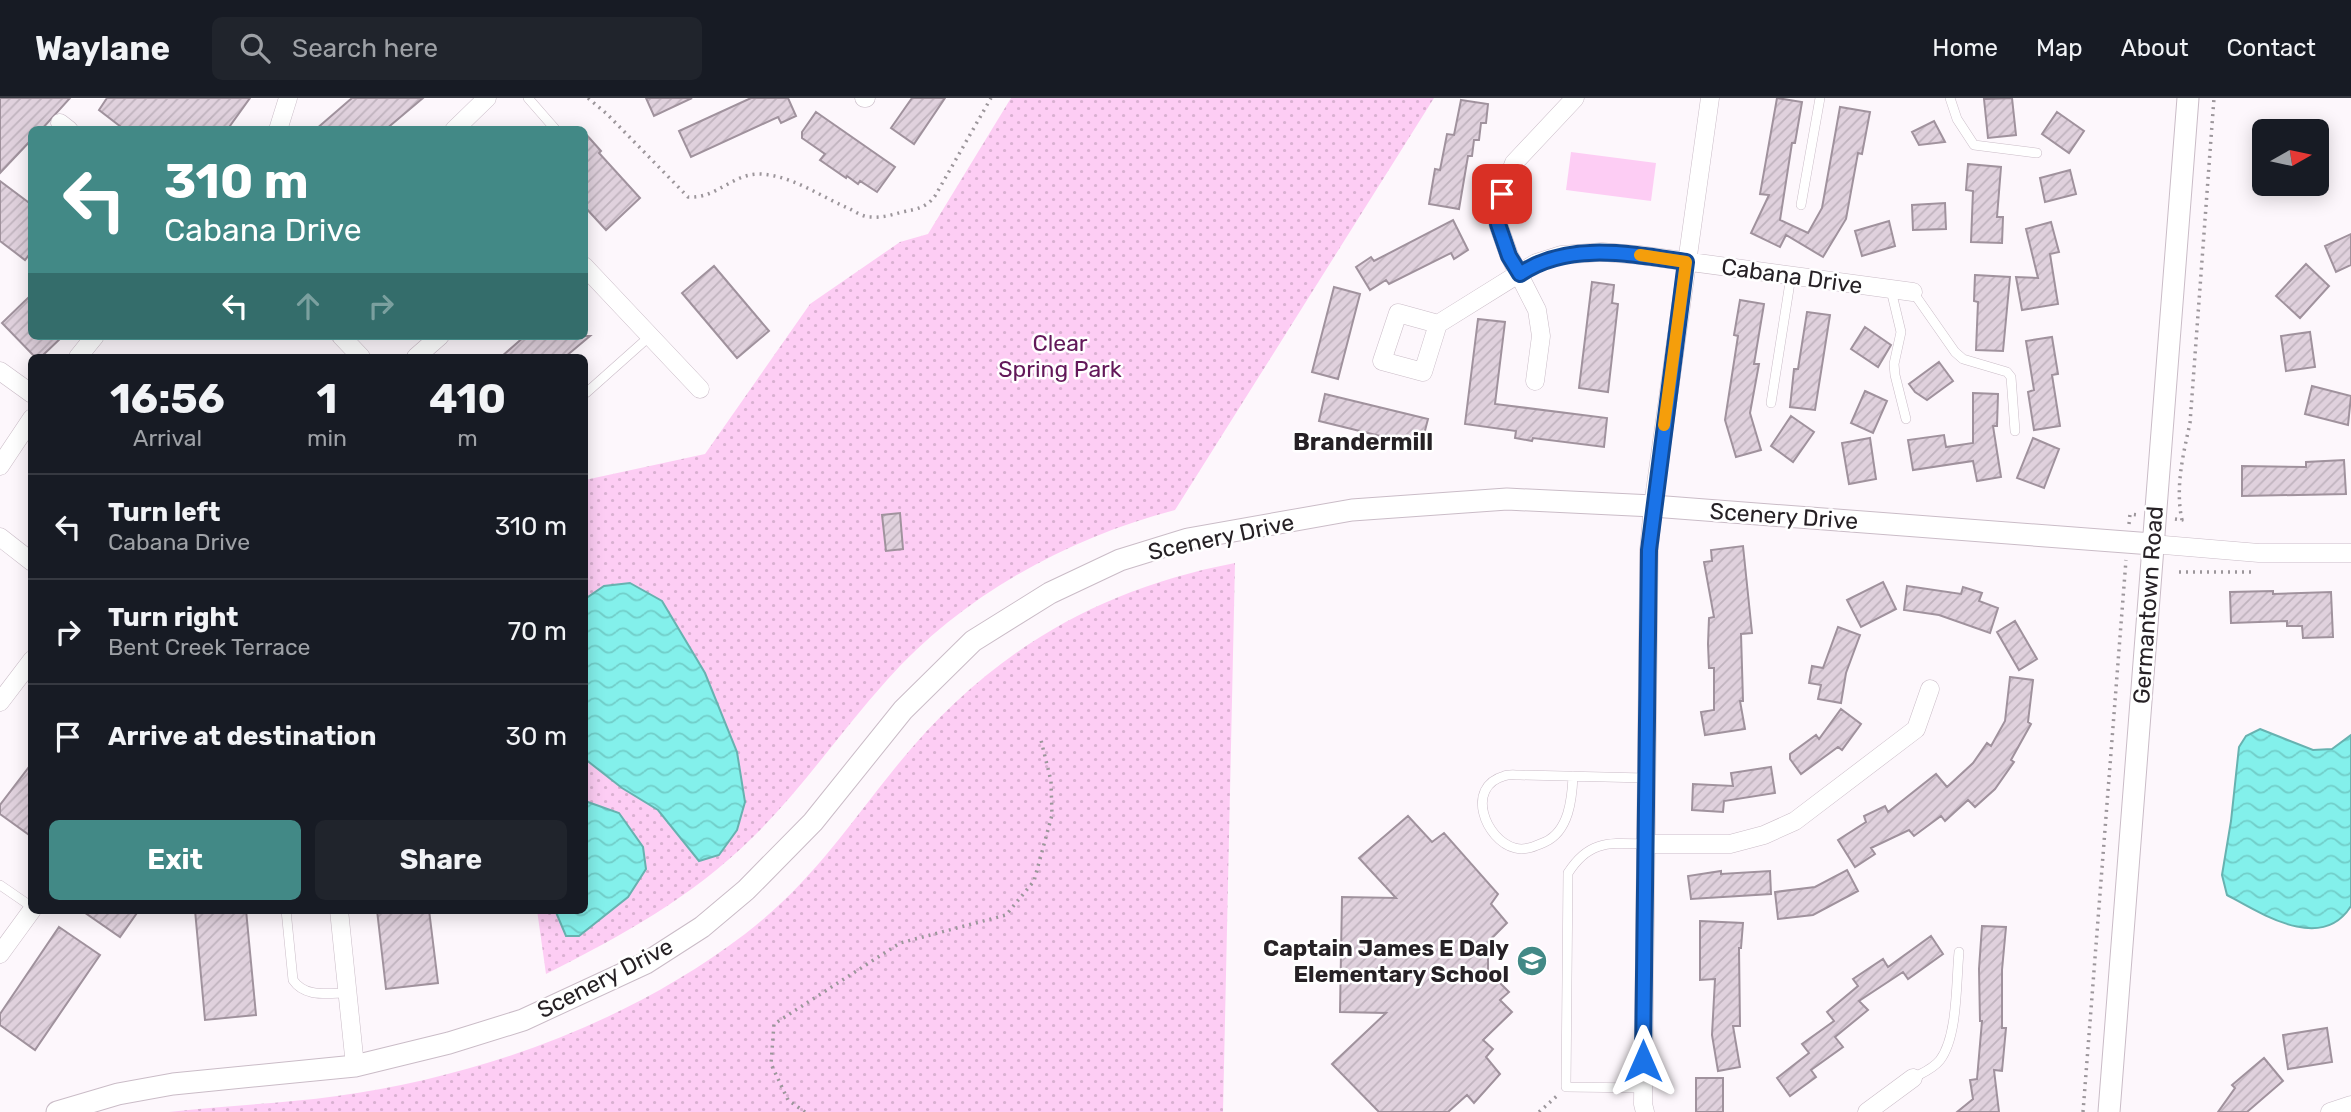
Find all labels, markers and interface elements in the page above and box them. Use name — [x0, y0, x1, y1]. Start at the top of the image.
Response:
search box — [212, 17, 702, 80]
text: Waylane — [35, 29, 170, 68]
icon: search — [236, 29, 274, 67]
text: Search here — [292, 33, 438, 64]
text: Home — [1932, 34, 1998, 62]
text: Map — [2036, 34, 2083, 62]
text: About — [2121, 34, 2189, 62]
text: Contact — [2227, 34, 2316, 62]
north arrow — [2252, 119, 2329, 196]
map controls — [2252, 119, 2329, 196]
text: 310 m — [164, 152, 309, 210]
icon: left — [49, 154, 140, 245]
pin — [1472, 164, 1532, 224]
icon: arrive — [1483, 175, 1521, 213]
text: Cabana Drive — [164, 211, 362, 249]
street label: Cabana Drive — [1720, 252, 1864, 300]
icon: left — [216, 287, 254, 325]
icon: ahead — [289, 287, 327, 325]
icon: right — [362, 287, 400, 325]
park label: Clear Spring Park — [998, 329, 1122, 383]
text: 16:56 — [110, 374, 225, 424]
text: 1 — [317, 374, 337, 424]
text: 410 — [429, 374, 506, 424]
text: Arrival — [133, 424, 202, 452]
text: min — [307, 424, 347, 452]
text: m — [457, 424, 478, 452]
district label: Brandermill — [1293, 428, 1433, 456]
text: Turn left — [108, 497, 220, 528]
street label: Scenery Drive — [1709, 497, 1859, 535]
street label: Germantown Road — [2127, 505, 2169, 705]
icon: left — [49, 508, 87, 546]
street label: Scenery Drive — [1145, 508, 1297, 566]
text: 310 m — [495, 511, 567, 542]
text: Cabana Drive — [108, 528, 250, 556]
text: Turn right — [108, 602, 238, 633]
icon: right — [49, 613, 87, 651]
text: 70 m — [508, 616, 567, 647]
text: Bent Creek Terrace — [108, 633, 311, 661]
icon: arrive — [49, 718, 87, 756]
text: Arrive at destination — [108, 721, 376, 752]
text: 30 m — [505, 721, 567, 752]
button: Exit — [49, 820, 301, 900]
button: Share — [315, 820, 567, 900]
street label: Scenery Drive — [532, 932, 678, 1024]
place label: Captain James E Daly Elementary School — [1263, 934, 1509, 988]
school or university icon: Captain James E Daly Elementary School — [1515, 944, 1549, 978]
position arrow — [1606, 1024, 1680, 1098]

